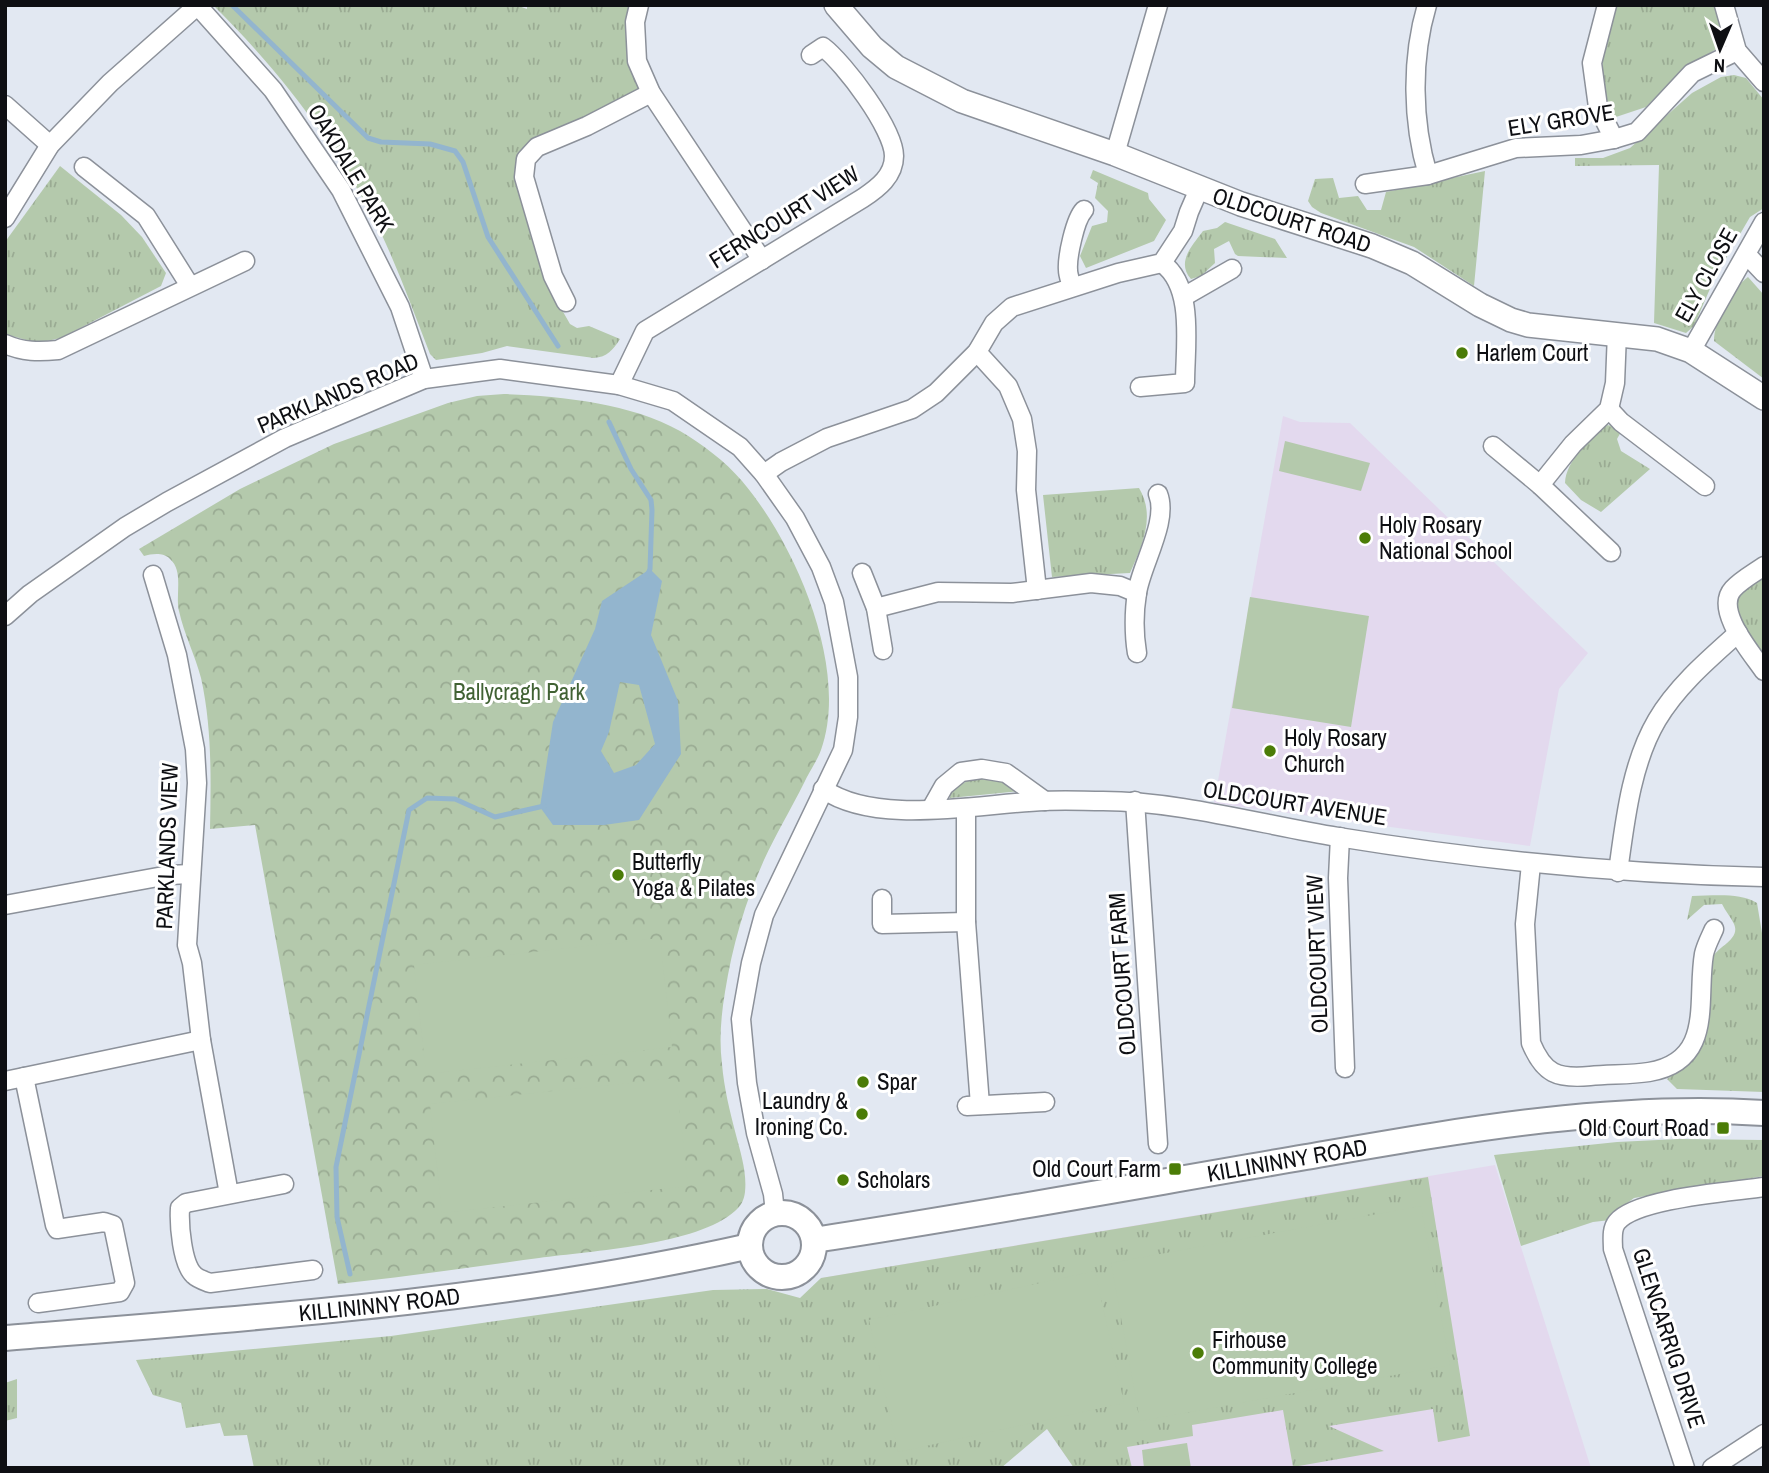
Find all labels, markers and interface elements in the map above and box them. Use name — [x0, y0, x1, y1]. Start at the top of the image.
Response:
north arrow — [1685, 14, 1755, 84]
text: N — [1713, 53, 1725, 79]
street label: ELY GROVE — [1505, 96, 1616, 143]
street label: OAKDALE PARK — [301, 98, 402, 238]
street label: FERNCOURT VIEW — [703, 158, 865, 275]
street label: OLDCOURT ROAD — [1209, 179, 1375, 260]
street label: ELY CLOSE — [1667, 222, 1744, 327]
place label: Harlem Court — [1476, 337, 1588, 368]
street label: PARKLANDS ROAD — [252, 345, 423, 441]
marker: Harlem Court — [1454, 345, 1470, 361]
place label: Holy Rosary National School — [1379, 509, 1512, 566]
marker: Holy Rosary National School — [1357, 530, 1373, 546]
park label: Ballycragh Park — [453, 676, 586, 707]
place label: Holy Rosary Church — [1284, 722, 1387, 779]
marker: Holy Rosary Church — [1262, 743, 1278, 759]
street label: PARKLANDS VIEW — [148, 762, 185, 930]
street label: OLDCOURT AVENUE — [1201, 773, 1389, 832]
place label: Butterfly Yoga & Pilates — [632, 846, 755, 903]
marker: Butterfly Yoga & Pilates — [610, 867, 626, 883]
street label: OLDCOURT VIEW — [1298, 874, 1335, 1034]
street label: OLDCOURT FARM — [1100, 892, 1143, 1056]
place label: Spar — [877, 1066, 918, 1097]
marker: Spar — [855, 1074, 871, 1090]
place label: Laundry & Ironing Co. — [755, 1085, 848, 1142]
marker: Laundry & Ironing Co. — [854, 1106, 870, 1122]
place label: Old Court Road — [1578, 1112, 1709, 1143]
marker: Old Court Road — [1715, 1120, 1731, 1136]
street label: KILLININNY ROAD — [1205, 1131, 1370, 1189]
place label: Old Court Farm — [1032, 1153, 1161, 1184]
marker: Old Court Farm — [1167, 1161, 1183, 1177]
place label: Scholars — [857, 1164, 930, 1195]
marker: Scholars — [835, 1172, 851, 1188]
street label: GLENCARRIG DRIVE — [1626, 1244, 1713, 1432]
street label: KILLININNY ROAD — [297, 1280, 462, 1328]
place label: Firhouse Community College — [1212, 1324, 1378, 1381]
marker: Firhouse Community College — [1190, 1345, 1206, 1361]

